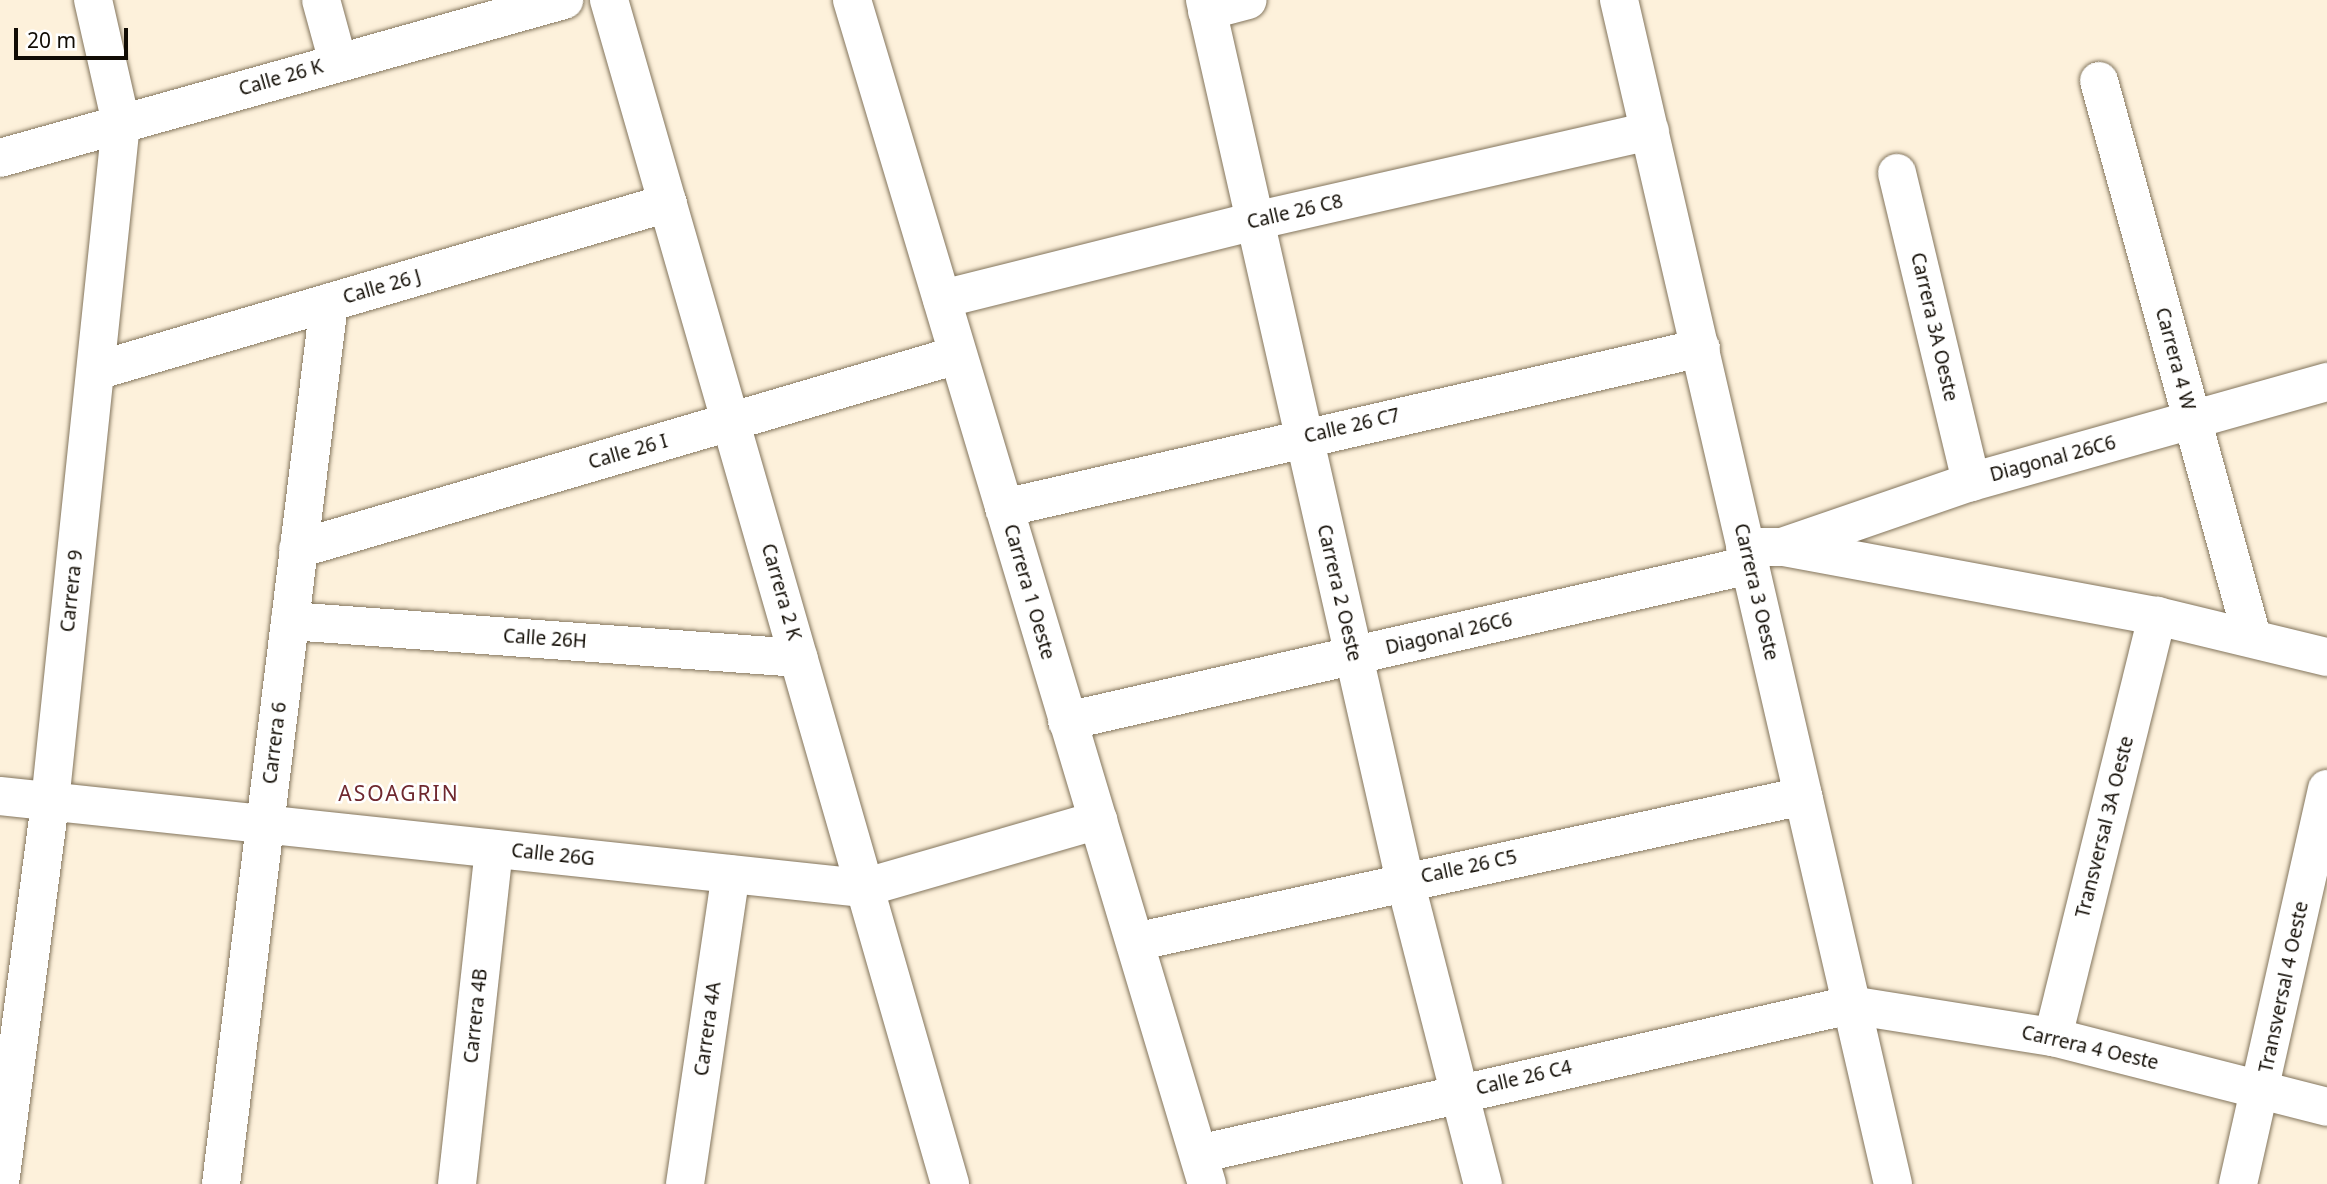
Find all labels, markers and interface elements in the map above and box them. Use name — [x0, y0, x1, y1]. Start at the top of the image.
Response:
scale bar — [18, 14, 131, 58]
text: 20 m — [27, 26, 76, 54]
street label: Calle 26 K — [236, 55, 326, 101]
street label: Calle 26 C8 — [1245, 190, 1345, 234]
street label: Carrera 3A Oeste — [1906, 250, 1962, 404]
street label: Calle 26 J — [340, 265, 424, 309]
street label: Carrera 4 W — [2150, 305, 2200, 413]
street label: Calle 26 C7 — [1302, 404, 1402, 448]
street label: Calle 26 I — [586, 430, 670, 474]
street label: Diagonal 26C6 — [1988, 431, 2118, 487]
street label: Carrera 3 Oeste — [1729, 521, 1783, 663]
street label: Carrera 1 Oeste — [999, 522, 1059, 662]
street label: Carrera 2 Oeste — [1312, 522, 1366, 664]
street label: Carrera 2 K — [756, 541, 806, 643]
street label: Carrera 9 — [56, 549, 88, 633]
street label: Diagonal 26C6 — [1383, 608, 1515, 660]
street label: Calle 26H — [502, 625, 588, 653]
street label: Carrera 6 — [259, 701, 291, 785]
street label: Transversal 3A Oeste — [2071, 734, 2139, 920]
district label: ASOAGRIN — [339, 780, 459, 806]
street label: Calle 26G — [510, 839, 596, 871]
street label: Calle 26 C5 — [1419, 846, 1519, 888]
street label: Transversal 4 Oeste — [2255, 899, 2313, 1075]
street label: Carrera 4B — [460, 968, 492, 1064]
street label: Carrera 4A — [690, 980, 726, 1078]
street label: Carrera 4 Oeste — [2019, 1021, 2161, 1075]
street label: Calle 26 C4 — [1474, 1056, 1574, 1100]

